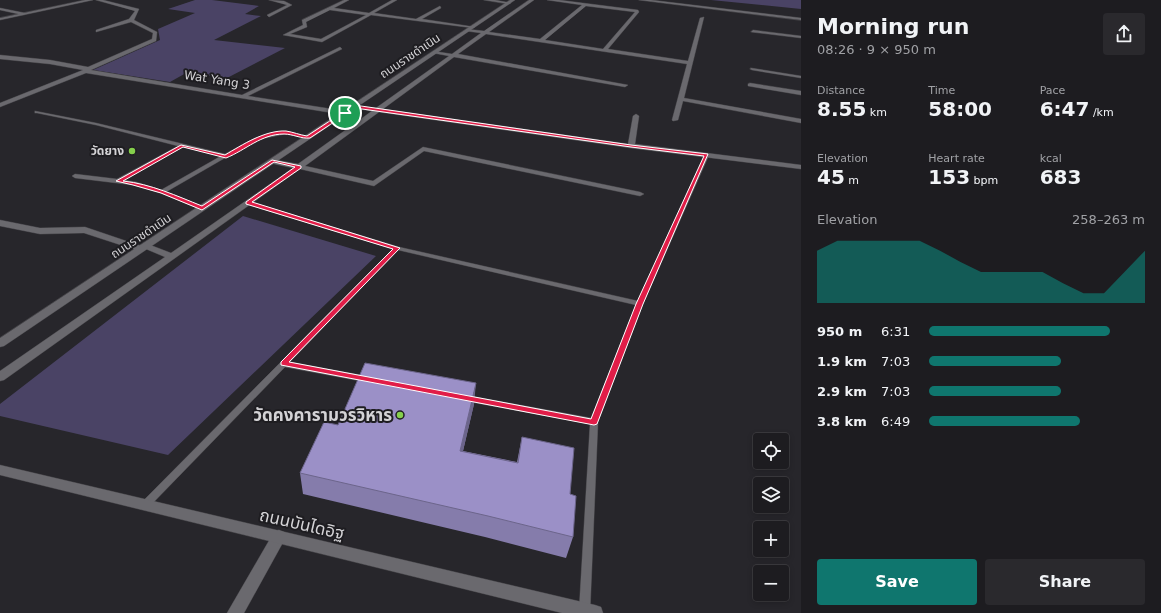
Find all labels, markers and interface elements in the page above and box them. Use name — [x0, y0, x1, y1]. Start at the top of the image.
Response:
button: share — [1103, 13, 1145, 55]
text: Morning run — [817, 14, 969, 39]
street label: ถนนราชดำเนิน — [377, 31, 443, 81]
text: 08:26 · 9 × 950 m — [817, 42, 936, 57]
street label: Wat Yang 3 — [183, 68, 251, 92]
text: Distance — [817, 84, 865, 97]
text: Time — [928, 84, 955, 97]
text: Pace — [1040, 84, 1065, 97]
pin — [328, 96, 362, 130]
text: 8.55 — [817, 97, 866, 121]
text: 58:00 — [928, 97, 992, 121]
text: 6:47 — [1040, 97, 1089, 121]
icon: arrive — [334, 102, 356, 124]
text: km — [866, 106, 887, 119]
text: /km — [1089, 106, 1114, 119]
place label: วัดยาง — [91, 144, 124, 158]
marker: วัดยาง — [127, 146, 137, 156]
text: Elevation — [817, 152, 868, 165]
text: Heart rate — [928, 152, 985, 165]
text: kcal — [1040, 152, 1062, 165]
text: 45 — [817, 165, 845, 189]
text: 153 — [928, 165, 970, 189]
text: 683 — [1040, 165, 1081, 189]
text: m — [845, 174, 859, 187]
text: bpm — [970, 174, 998, 187]
street label: ถนนราชดำเนิน — [108, 211, 174, 261]
text: Elevation — [817, 212, 877, 227]
text: 258–263 m — [1072, 212, 1145, 227]
text: 950 m — [817, 324, 862, 339]
text: 6:31 — [881, 324, 910, 339]
text: 1.9 km — [817, 354, 867, 369]
text: 7:03 — [881, 354, 910, 369]
text: 2.9 km — [817, 384, 867, 399]
text: 7:03 — [881, 384, 910, 399]
place label: วัดคงคารามวรวิหาร — [253, 405, 392, 425]
marker: วัดคงคารามวรวิหาร — [395, 410, 405, 420]
text: 3.8 km — [817, 414, 867, 429]
text: 6:49 — [881, 414, 910, 429]
map controls — [753, 433, 789, 601]
button: locate — [753, 433, 789, 469]
button: layers — [753, 477, 789, 513]
street label: ถนนบันไดอิฐ — [258, 505, 346, 543]
button: + — [753, 521, 789, 557]
button: Save — [817, 559, 977, 605]
button: Share — [985, 559, 1145, 605]
button: − — [753, 565, 789, 601]

